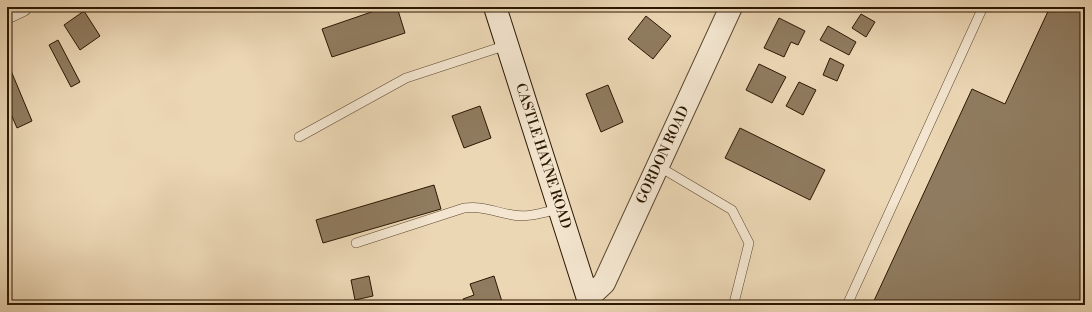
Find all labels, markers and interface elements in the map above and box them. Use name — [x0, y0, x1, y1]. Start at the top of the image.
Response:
street label: CASTLE HAYNE ROAD — [511, 81, 575, 231]
street label: GORDON ROAD — [632, 103, 694, 207]

